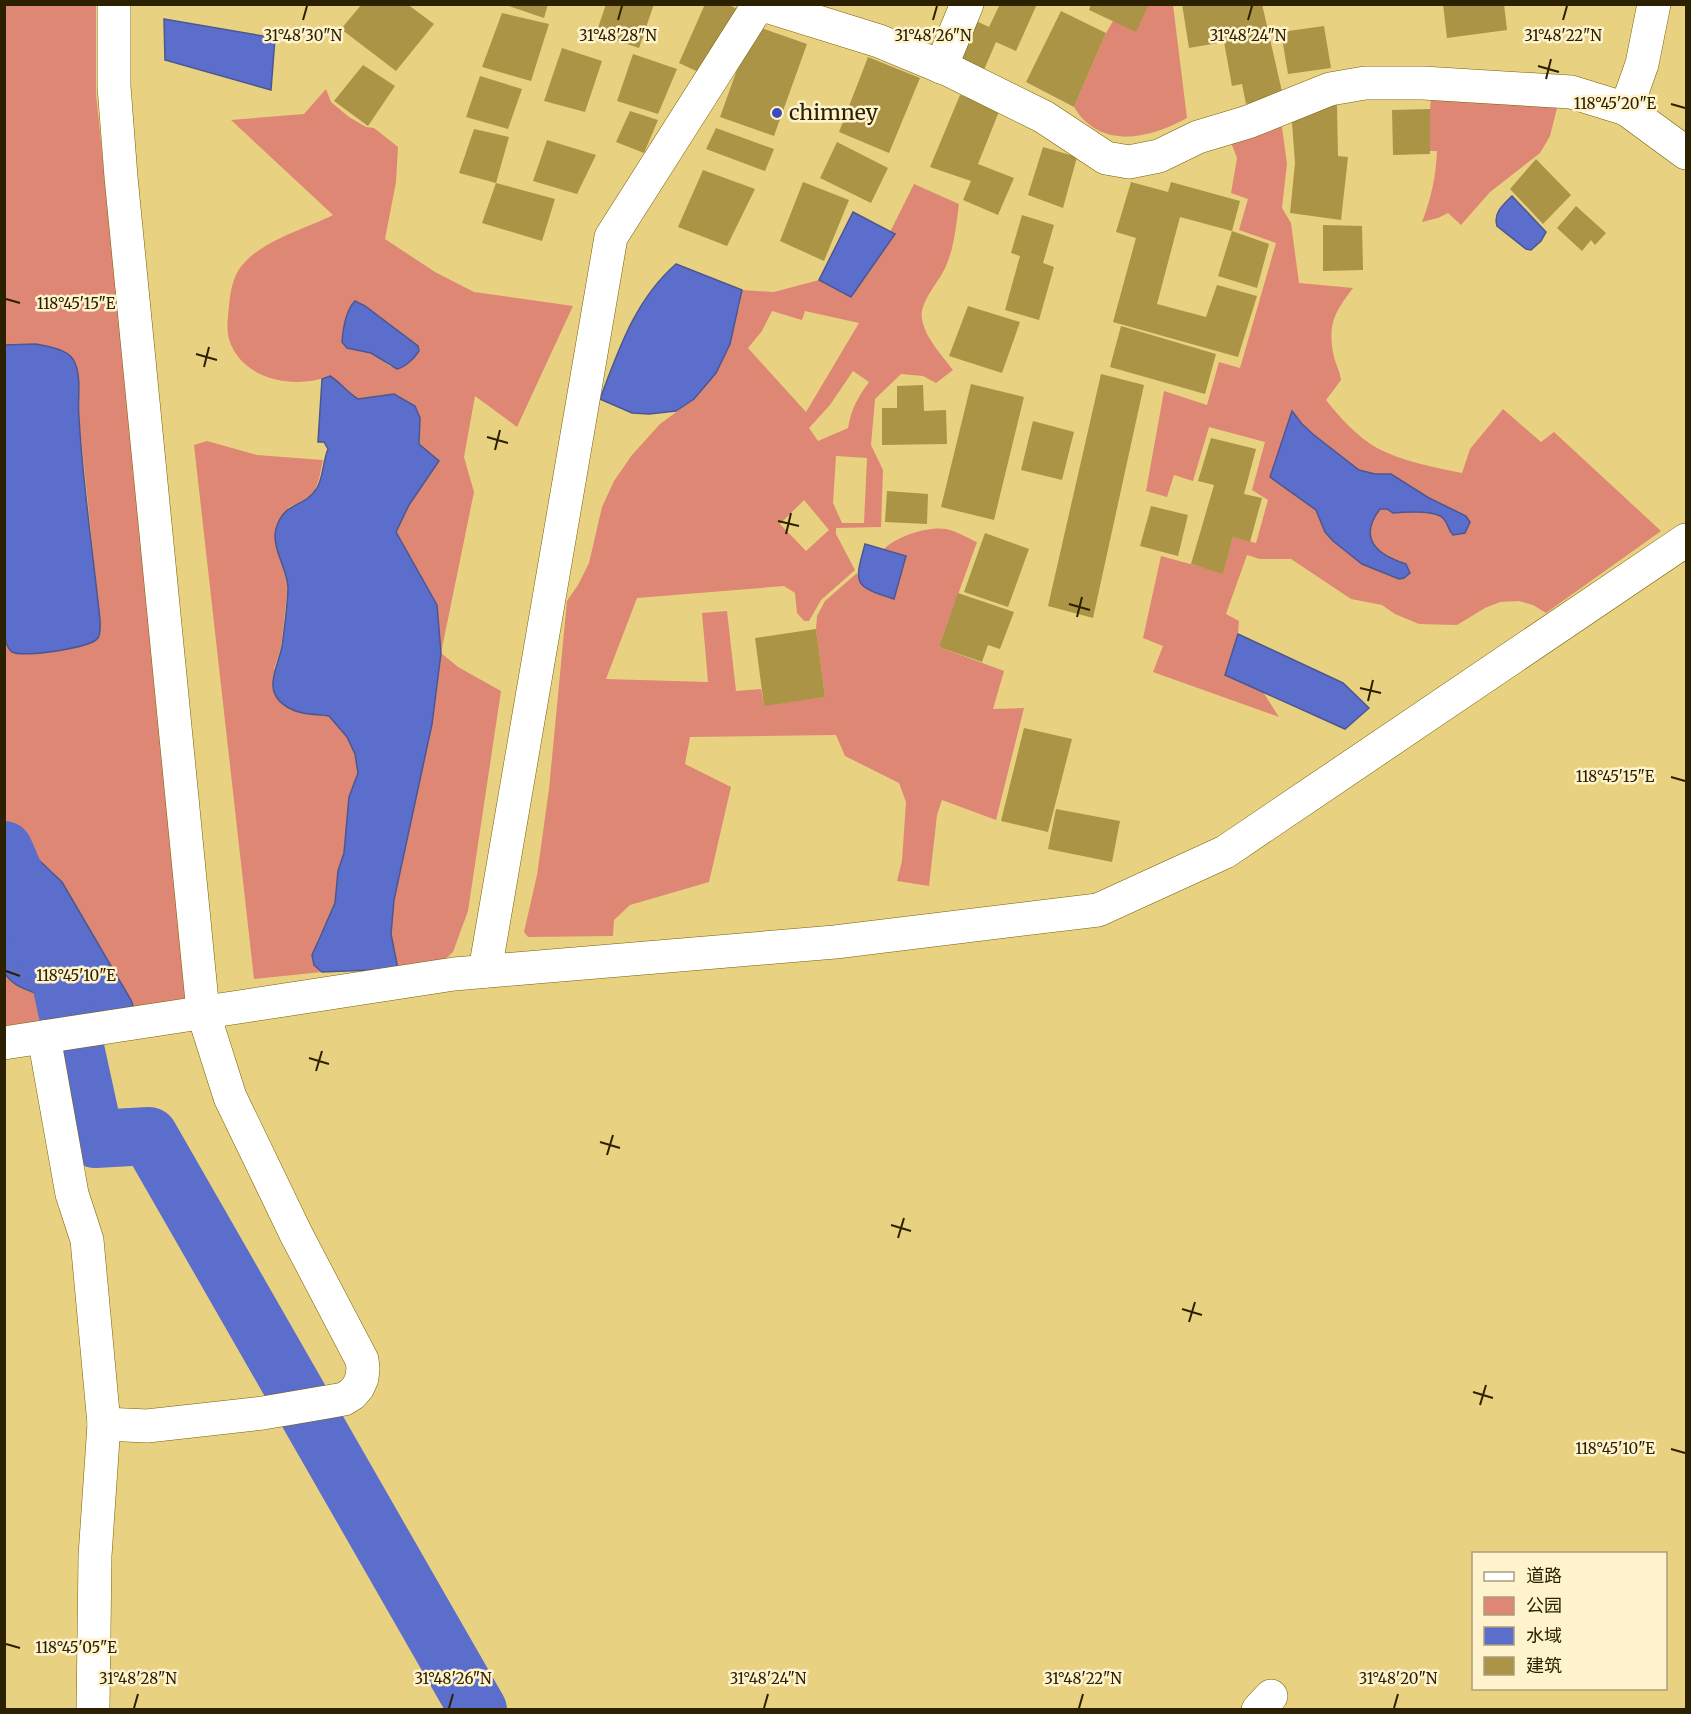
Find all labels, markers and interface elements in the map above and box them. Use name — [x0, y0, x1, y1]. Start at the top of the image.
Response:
text: 31°48'30"N — [264, 26, 343, 45]
text: 31°48'28"N — [579, 26, 657, 45]
text: 31°48'26"N — [894, 26, 972, 45]
text: 31°48'24"N — [1210, 26, 1287, 45]
text: 31°48'22"N — [1524, 26, 1602, 45]
text: 118°45'20"E — [1574, 94, 1657, 113]
place label: chimney — [789, 99, 879, 126]
marker: chimney — [770, 106, 784, 120]
text: 118°45'15"E — [37, 294, 116, 313]
text: 118°45'15"E — [1576, 767, 1655, 786]
text: 118°45'10"E — [36, 966, 116, 985]
text: 118°45'10"E — [1575, 1439, 1655, 1458]
legend — [1472, 1552, 1667, 1690]
text: 道路 — [1526, 1564, 1562, 1587]
text: 公园 — [1526, 1594, 1562, 1617]
text: 水域 — [1526, 1624, 1562, 1647]
text: 118°45'05"E — [35, 1638, 117, 1657]
text: 建筑 — [1526, 1654, 1562, 1677]
text: 31°48'28"N — [99, 1669, 177, 1688]
text: 31°48'26"N — [414, 1669, 492, 1688]
text: 31°48'24"N — [730, 1669, 807, 1688]
text: 31°48'22"N — [1044, 1669, 1122, 1688]
text: 31°48'20"N — [1359, 1669, 1438, 1688]

